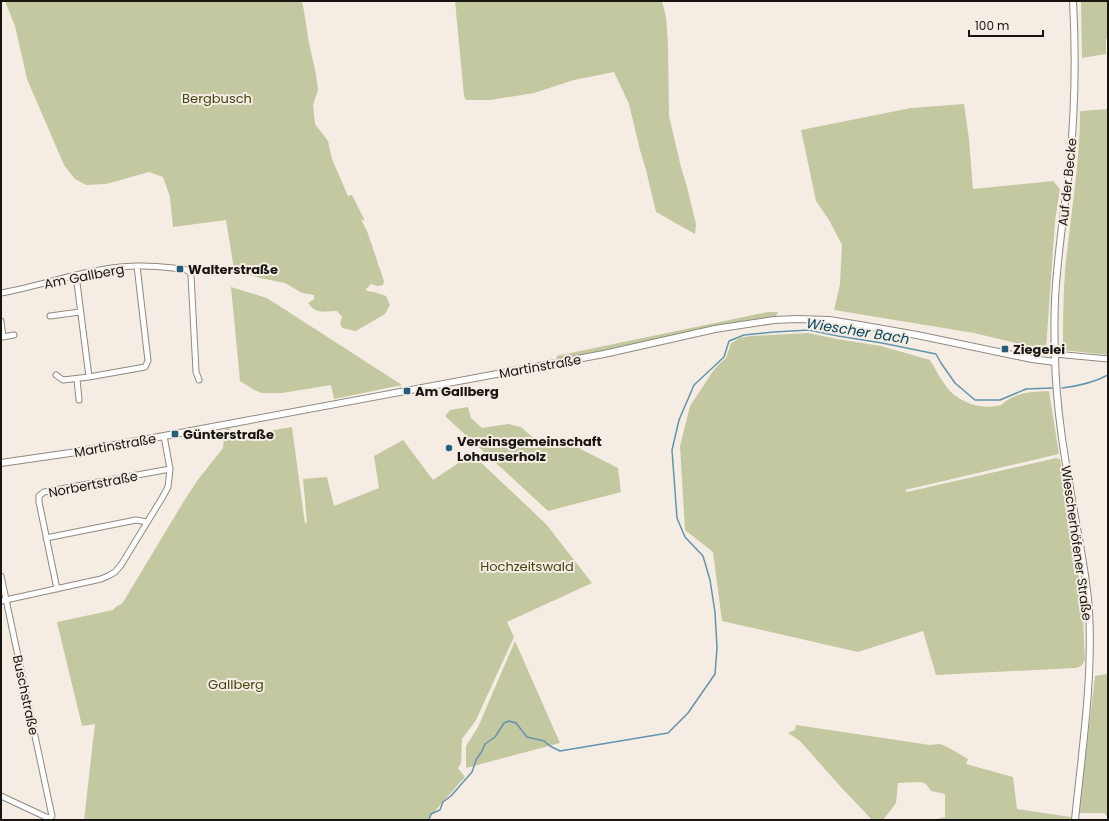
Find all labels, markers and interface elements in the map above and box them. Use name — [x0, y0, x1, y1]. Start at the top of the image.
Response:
scale bar — [969, 12, 1043, 38]
text: 100 m — [975, 17, 1009, 34]
park label: Bergbusch — [182, 89, 252, 108]
street label: Auf der Becke — [1053, 137, 1082, 227]
street label: Am Gallberg — [42, 259, 126, 294]
place label: Walterstraße — [188, 260, 278, 279]
marker: Walterstraße — [175, 264, 185, 274]
water label: Wiescher Bach — [805, 313, 911, 349]
place label: Ziegelei — [1013, 340, 1065, 359]
marker: Ziegelei — [1000, 344, 1010, 354]
street label: Martinstraße — [497, 350, 583, 383]
place label: Am Gallberg — [415, 382, 499, 401]
marker: Am Gallberg — [402, 386, 412, 396]
place label: Günterstraße — [183, 425, 274, 444]
street label: Martinstraße — [72, 429, 158, 462]
marker: Günterstraße — [170, 429, 180, 439]
place label: Vereinsgemeinschaft Lohauserholz — [457, 432, 602, 466]
marker: Vereinsgemeinschaft Lohauserholz — [444, 443, 454, 453]
street label: Wiescherhöfener Straße — [1056, 464, 1097, 622]
street label: Norbertstraße — [47, 467, 139, 502]
park label: Hochzeitswald — [480, 557, 574, 576]
street label: Buschstraße — [8, 653, 43, 737]
park label: Gallberg — [208, 675, 264, 694]

